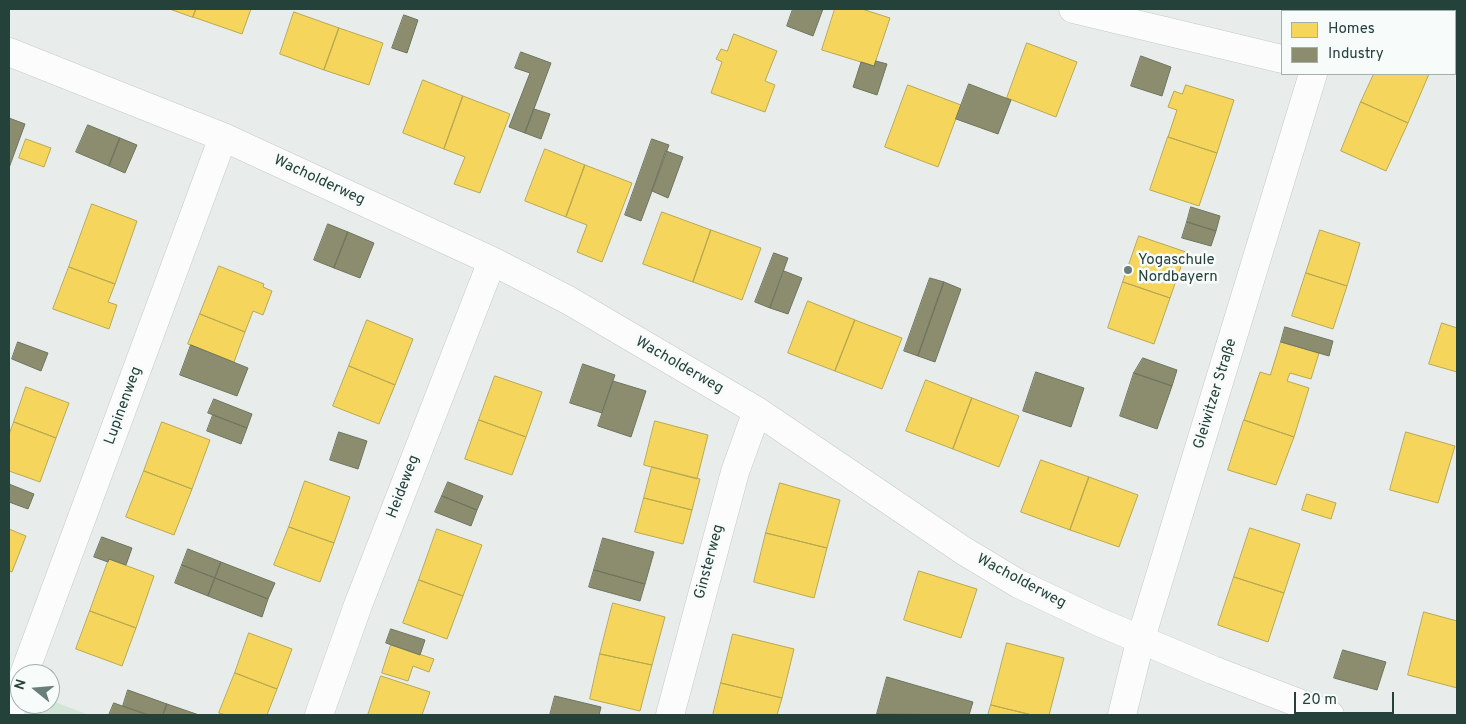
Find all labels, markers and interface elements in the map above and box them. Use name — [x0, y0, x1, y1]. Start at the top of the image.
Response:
legend — [1281, 10, 1456, 75]
text: Homes — [1328, 20, 1375, 39]
text: Industry — [1328, 45, 1384, 64]
street label: Wacholderweg — [270, 152, 368, 210]
place label: Yogaschule Nordbayern — [1138, 252, 1218, 287]
marker: Yogaschule Nordbayern — [1122, 264, 1134, 276]
street label: Wacholderweg — [632, 334, 726, 398]
street label: Gleiwitzer Straße — [1191, 336, 1241, 452]
street label: Lupinenweg — [102, 365, 146, 447]
street label: Heideweg — [384, 453, 424, 521]
street label: Ginsterweg — [691, 523, 729, 601]
street label: Wacholderweg — [973, 551, 1069, 613]
north arrow — [10, 664, 60, 714]
text: N — [12, 677, 31, 692]
scale bar — [1296, 682, 1396, 714]
text: 20 m — [1302, 691, 1337, 710]

